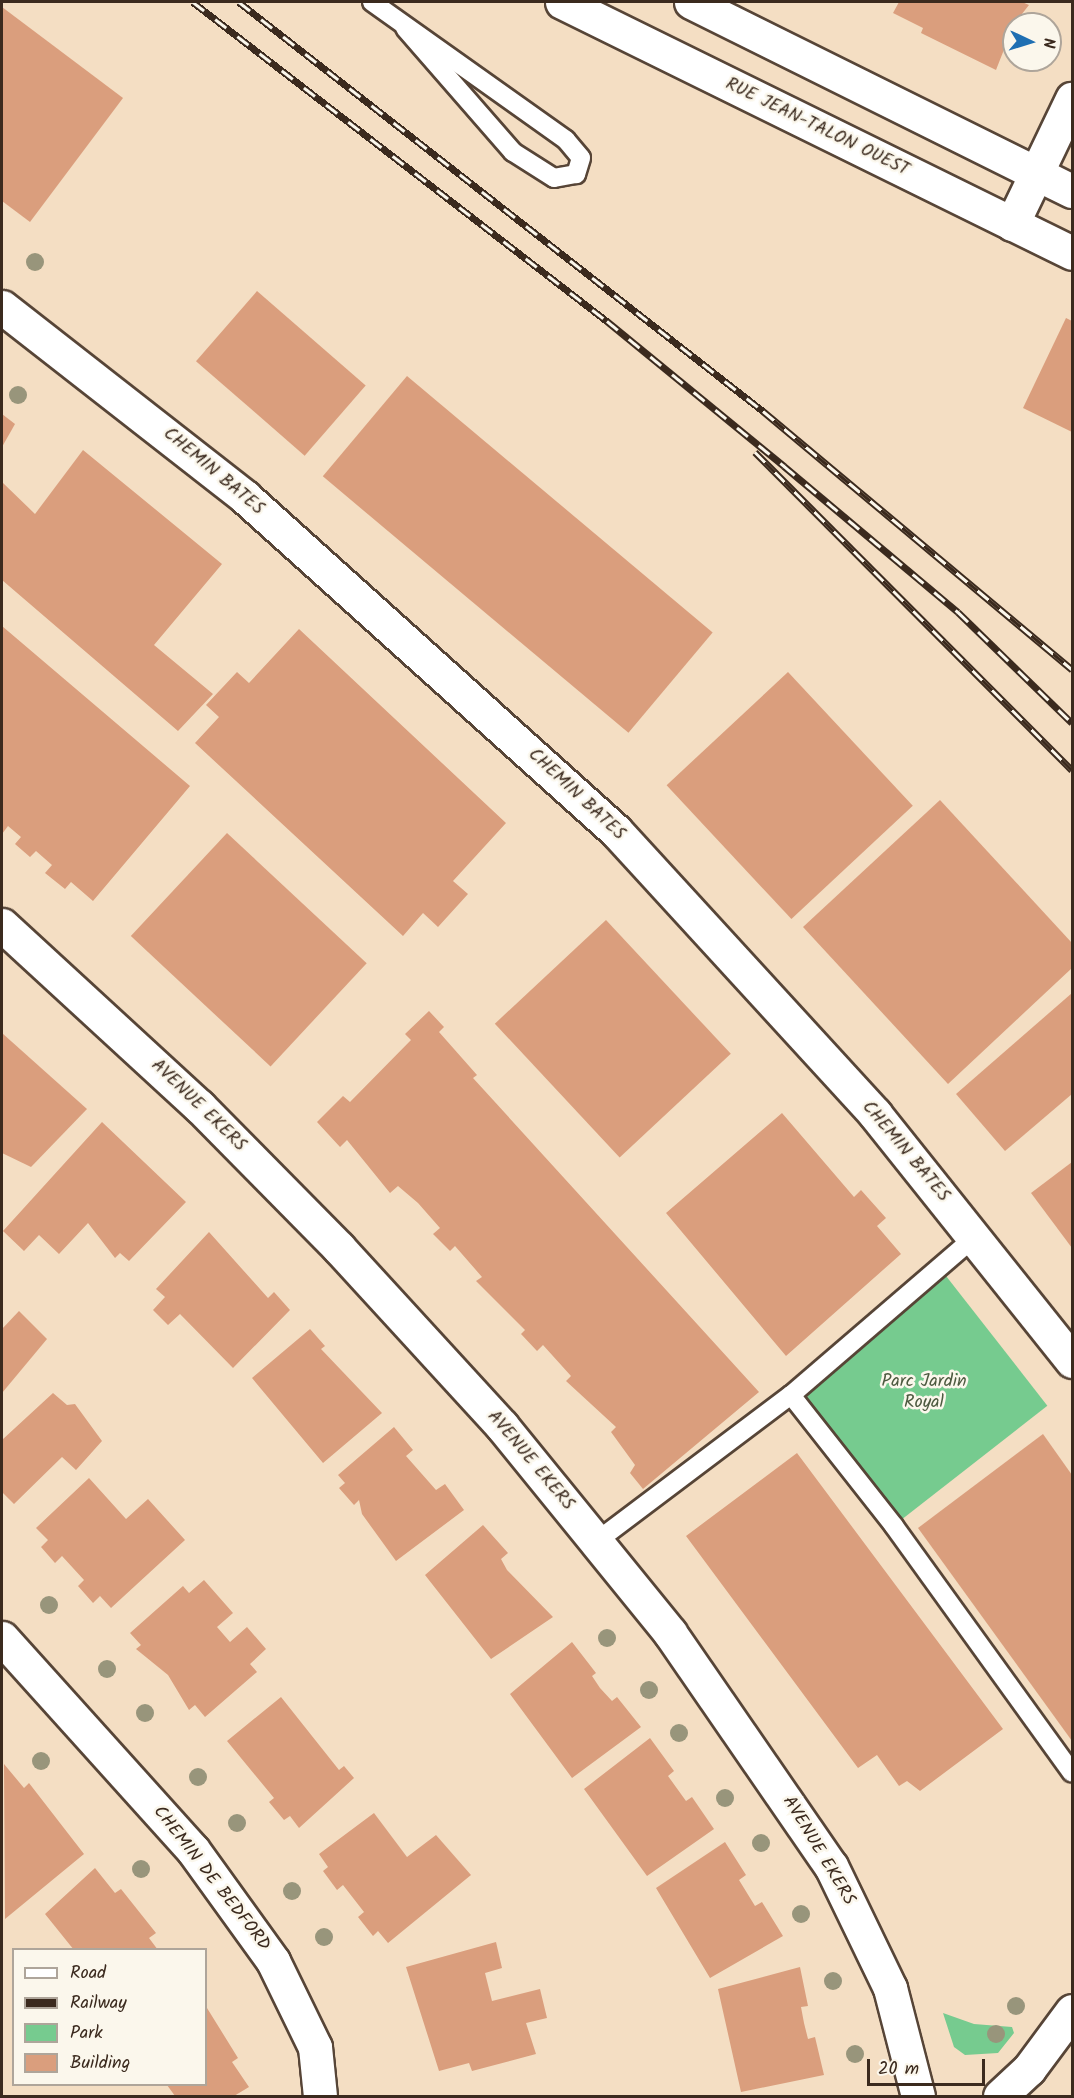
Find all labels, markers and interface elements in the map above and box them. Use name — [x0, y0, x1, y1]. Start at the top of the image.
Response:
north arrow — [1002, 12, 1062, 72]
text: N — [1036, 37, 1061, 49]
street label: RUE JEAN-TALON OUEST — [722, 74, 912, 182]
street label: CHEMIN BATES — [158, 424, 268, 520]
street label: CHEMIN BATES — [523, 745, 629, 845]
street label: AVENUE EKERS — [146, 1055, 250, 1157]
street label: CHEMIN BATES — [857, 1097, 953, 1207]
park label: Parc Jardin Royal — [881, 1372, 967, 1414]
street label: AVENUE EKERS — [482, 1407, 578, 1515]
street label: AVENUE EKERS — [777, 1793, 859, 1909]
street label: CHEMIN DE BEDFORD — [148, 1802, 274, 1956]
legend — [12, 1948, 207, 2086]
text: Road — [70, 1959, 106, 1988]
text: Railway — [70, 1989, 127, 2018]
text: Park — [70, 2019, 103, 2048]
scale bar — [870, 2047, 988, 2085]
text: Building — [70, 2049, 130, 2078]
text: 20 m — [878, 2055, 919, 2084]

